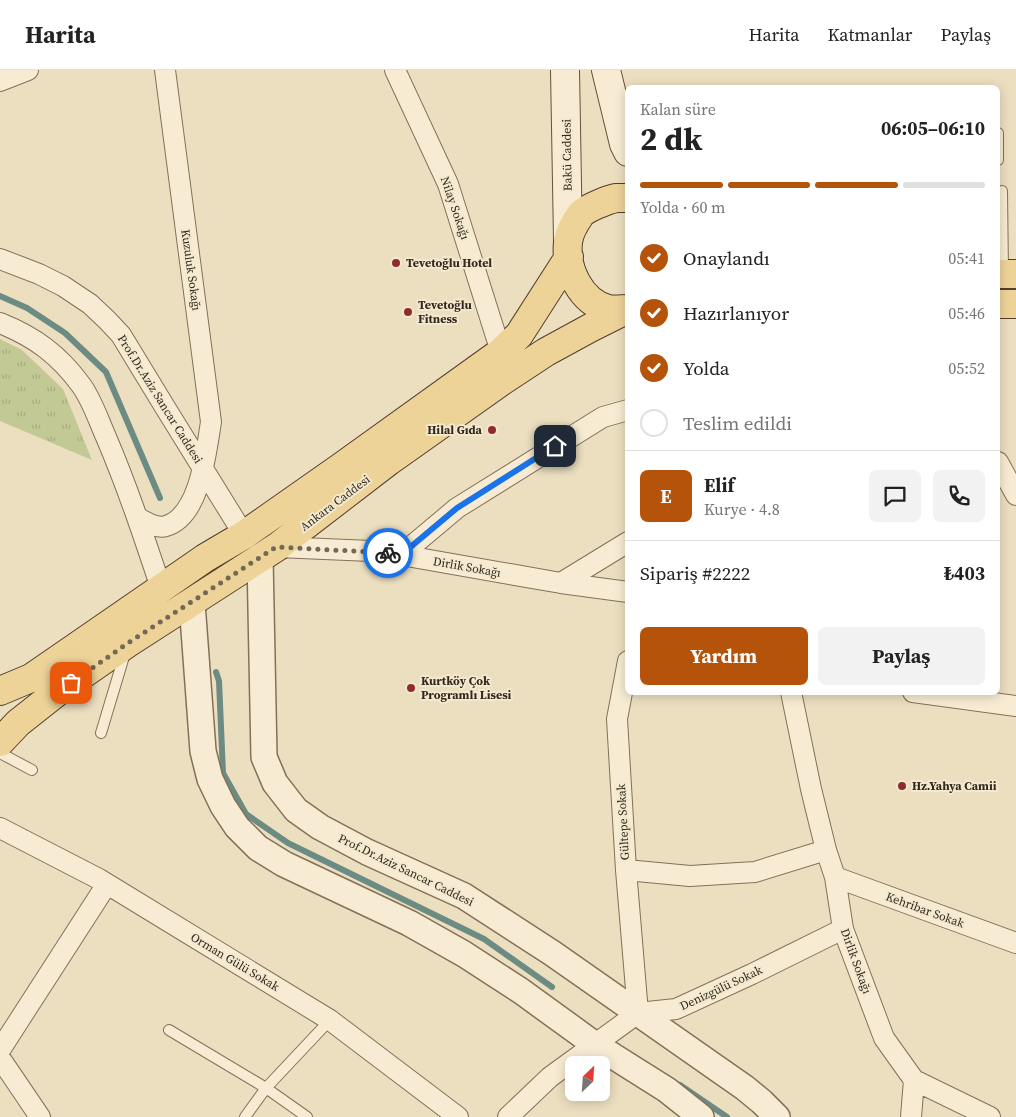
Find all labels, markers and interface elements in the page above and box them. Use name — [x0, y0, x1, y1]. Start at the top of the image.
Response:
text: Harita — [25, 18, 96, 51]
text: Harita — [749, 22, 799, 47]
text: Katmanlar — [827, 22, 912, 47]
text: Paylaş — [940, 22, 991, 47]
text: Kalan süre — [640, 98, 716, 120]
text: 06:05–06:10 — [881, 115, 985, 141]
text: 2 dk — [640, 117, 702, 161]
street label: Bakü Caddesi — [558, 118, 576, 191]
street label: Nilay Sokağı — [437, 174, 473, 242]
text: Yolda · 60 m — [640, 196, 726, 218]
street label: Kuzuluk Sokağı — [177, 228, 205, 312]
icon: check — [640, 244, 668, 272]
text: Onaylandı — [683, 245, 770, 271]
text: 05:41 — [948, 247, 985, 269]
place label: Tevetoğlu Hotel — [406, 255, 492, 271]
marker: Tevetoğlu Hotel — [390, 257, 402, 269]
place label: Tevetoğlu Fitness — [418, 297, 473, 327]
icon: check — [640, 299, 668, 327]
text: Hazırlanıyor — [683, 300, 789, 326]
text: 05:46 — [948, 302, 985, 324]
marker: Tevetoğlu Fitness — [402, 306, 414, 318]
street label: Prof.Dr.Aziz Sancar Caddesi — [114, 332, 206, 467]
icon: check — [640, 354, 668, 382]
text: Yolda — [683, 355, 729, 381]
text: 05:52 — [948, 357, 985, 379]
text: Teslim edildi — [683, 410, 792, 436]
place label: Hilal Gıda — [427, 422, 483, 438]
marker: Hilal Gıda — [486, 424, 498, 436]
pin — [534, 425, 576, 467]
icon: home — [541, 432, 569, 460]
button: chat — [869, 470, 921, 522]
button: phone — [933, 470, 985, 522]
street label: Ankara Caddesi — [297, 471, 374, 535]
text: Elif — [704, 472, 734, 498]
text: E — [660, 483, 672, 509]
text: Kurye · 4.8 — [704, 498, 780, 520]
courier — [363, 528, 413, 578]
icon: bike — [374, 539, 402, 567]
street label: Dirlik Sokağı — [432, 553, 503, 581]
text: Sipariş #2222 — [640, 560, 750, 586]
text: ₺403 — [944, 560, 985, 586]
button: Yardım — [640, 627, 808, 685]
button: Paylaş — [818, 627, 985, 685]
pin — [50, 662, 92, 704]
icon: bag — [57, 669, 85, 697]
place label: Kurtköy Çok Programlı Lisesi — [421, 673, 512, 703]
marker: Kurtköy Çok Programlı Lisesi — [405, 682, 417, 694]
place label: Hz.Yahya Camii — [912, 778, 997, 794]
marker: Hz.Yahya Camii — [896, 780, 908, 792]
street label: Gültepe Sokak — [613, 783, 633, 861]
street label: Prof.Dr.Aziz Sancar Caddesi — [336, 830, 477, 910]
street label: Kehribar Sokak — [884, 888, 967, 932]
street label: Dirlik Sokağı — [837, 926, 875, 996]
street label: Orman Gülü Sokak — [188, 929, 283, 995]
street label: Denizgülü Sokak — [677, 962, 765, 1014]
north arrow — [565, 1056, 610, 1101]
map controls — [565, 1056, 610, 1101]

